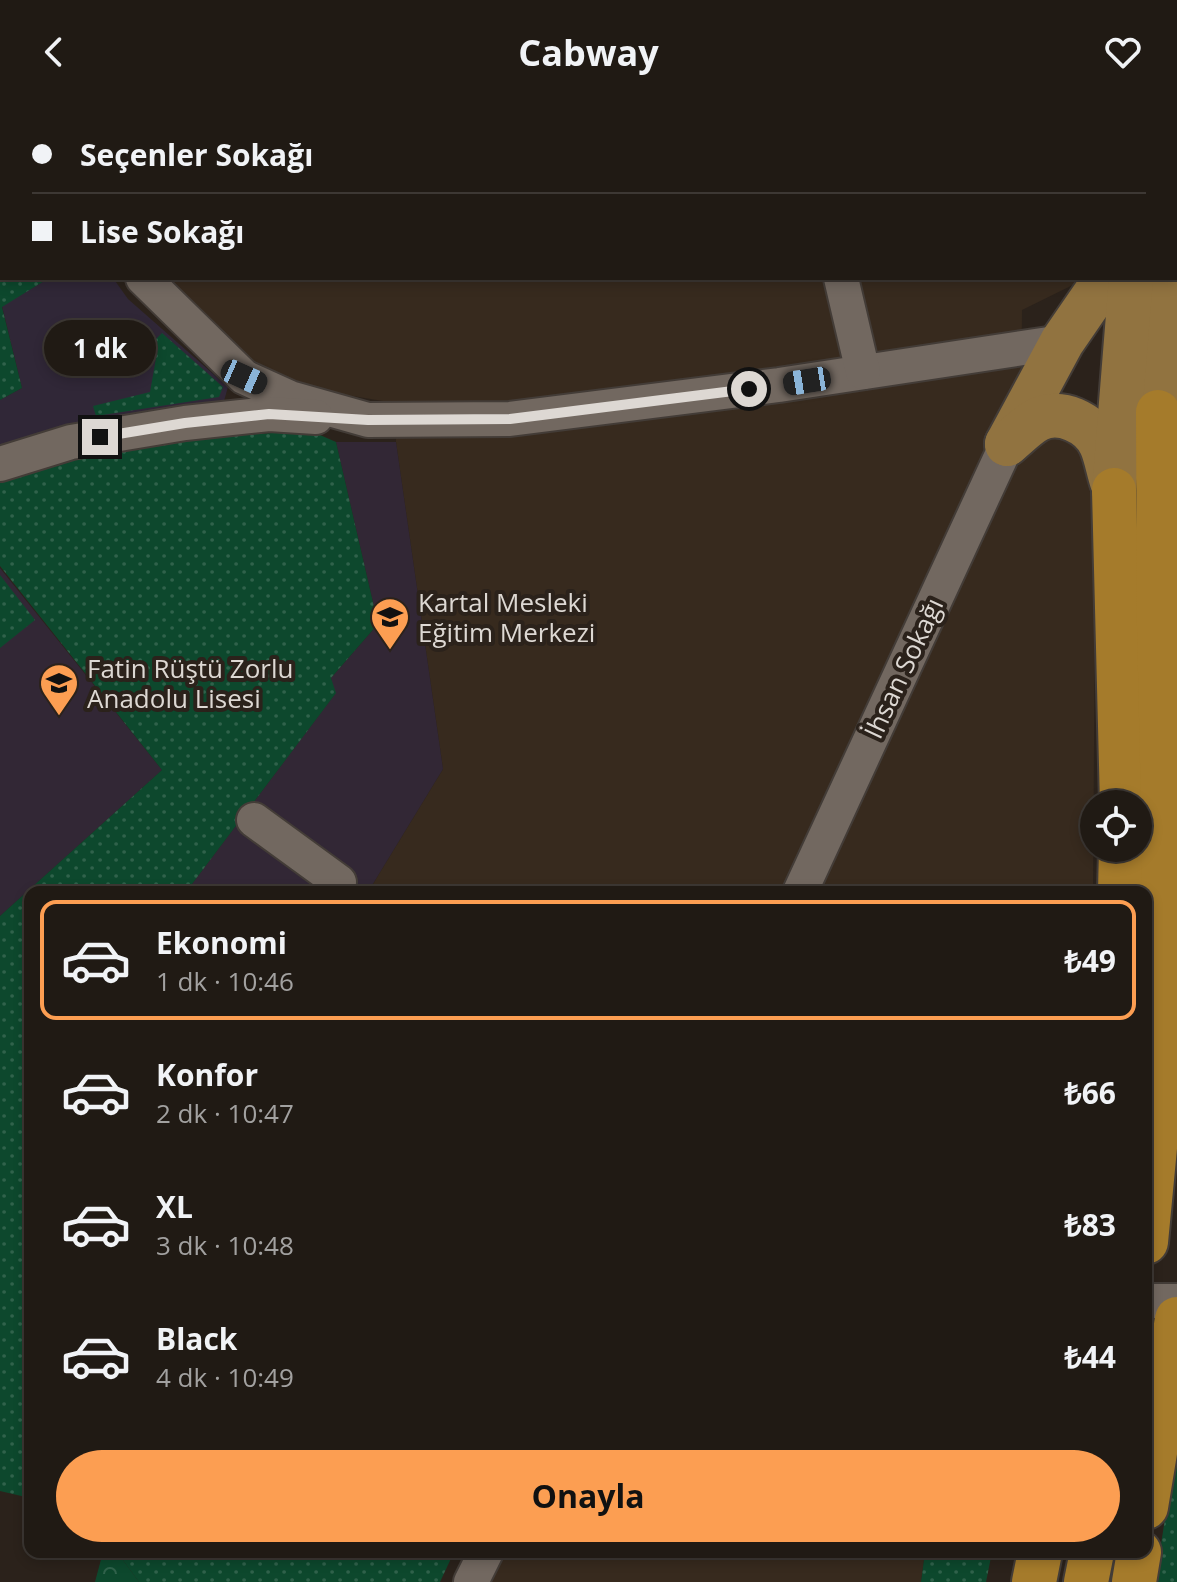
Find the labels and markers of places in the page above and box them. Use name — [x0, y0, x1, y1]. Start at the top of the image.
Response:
place label: Kartal Mesleki Eğitim Merkezi — [418, 584, 595, 650]
school or university icon: Kartal Mesleki Eğitim Merkezi — [369, 596, 411, 651]
place label: Fatin Rüştü Zorlu Anadolu Lisesi — [87, 650, 293, 716]
school or university icon: Fatin Rüştü Zorlu Anadolu Lisesi — [38, 662, 80, 717]

